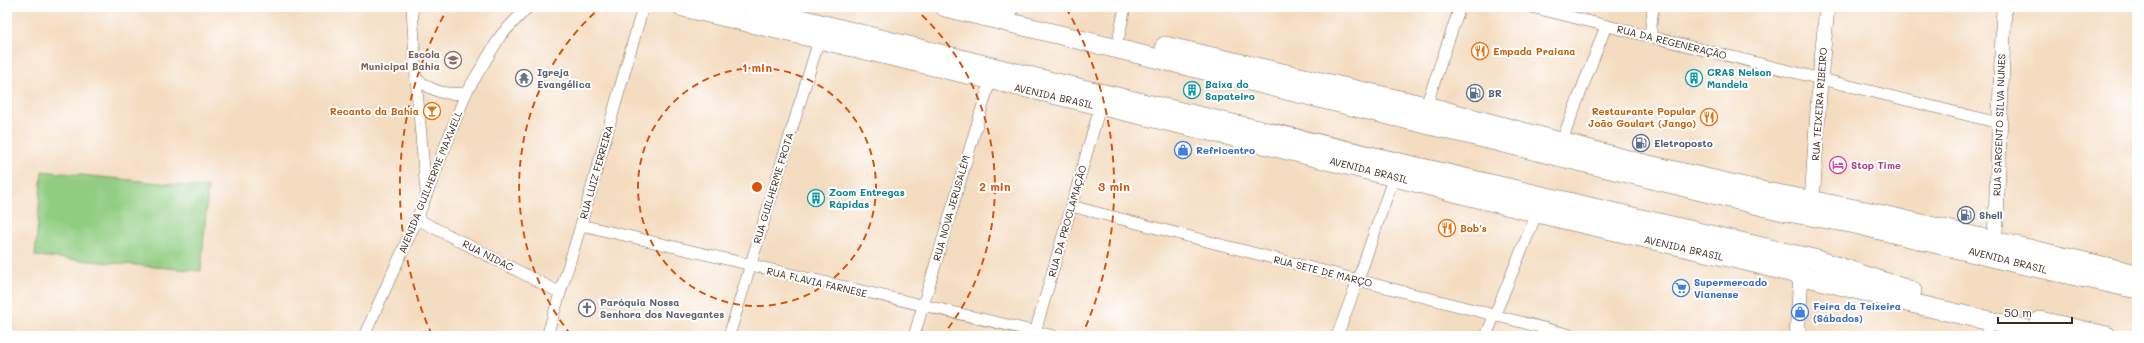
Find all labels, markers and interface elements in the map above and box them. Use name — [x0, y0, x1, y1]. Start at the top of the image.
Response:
street label: RUA DA REGENERAÇÃO — [1616, 22, 1728, 62]
restaurant icon: Empada Praiana — [1470, 41, 1490, 61]
place label: Empada Praiana — [1493, 44, 1575, 58]
place label: Escola Municipal Bahia — [361, 47, 440, 73]
street label: RUA TEIXEIRA RIBEIRO — [1808, 47, 1830, 161]
school or university icon: Escola Municipal Bahia — [443, 50, 463, 70]
street label: RUA SARGENTO SILVA NUNES — [1990, 53, 2008, 196]
text: 1 min — [742, 59, 772, 75]
place label: Igreja Evangélica — [537, 65, 591, 91]
place label: CRAS Nelson Mandela — [1707, 65, 1772, 91]
temple icon: Igreja Evangélica — [514, 68, 534, 88]
building icon: CRAS Nelson Mandela — [1684, 68, 1704, 88]
place label: Baixa do Sapateiro — [1205, 77, 1255, 103]
street label: AVENIDA BRASIL — [1013, 80, 1096, 112]
building icon: Baixa do Sapateiro — [1182, 80, 1202, 100]
fuel station icon: BR — [1465, 83, 1485, 103]
place label: BR — [1488, 86, 1502, 100]
bar icon: Recanto da Bahia — [422, 101, 442, 121]
place label: Recanto da Bahia — [330, 104, 419, 118]
place label: Restaurante Popular João Goulart (Jango) — [1588, 104, 1696, 130]
restaurant icon: Restaurante Popular João Goulart (Jango) — [1699, 107, 1719, 127]
street label: AVENIDA GUILHERME MAXWELL — [395, 108, 465, 255]
street label: RUA LUIZ FERREIRA — [576, 123, 616, 221]
street label: RUA GUILHERME FROTA — [749, 131, 797, 245]
fuel station icon: Eletroposto — [1631, 133, 1651, 153]
place label: Eletroposto — [1654, 136, 1713, 150]
shop icon: Refricentro — [1173, 140, 1193, 160]
place label: Refricentro — [1196, 143, 1255, 157]
street label: RUA NOVA JERUSALÉM — [929, 153, 973, 262]
street label: AVENIDA BRASIL — [1328, 153, 1411, 187]
hotel icon: Stop Time — [1828, 155, 1848, 175]
place label: Stop Time — [1851, 158, 1901, 172]
street label: RUA DA PROCLAMAÇÃO — [1044, 163, 1090, 279]
text: 2 min — [979, 178, 1011, 194]
text: 3 min — [1098, 178, 1130, 194]
centre of rings — [750, 180, 764, 194]
place label: Zoom Entregas Rápidas — [829, 185, 905, 211]
building icon: Zoom Entregas Rápidas — [806, 188, 826, 208]
fuel station icon: Shell — [1956, 205, 1976, 225]
place label: Shell — [1979, 208, 2003, 222]
restaurant icon: Bob's — [1437, 218, 1457, 238]
place label: Bob's — [1460, 221, 1487, 235]
street label: AVENIDA BRASIL — [1643, 232, 1726, 264]
street label: RUA NIDAC — [460, 236, 516, 274]
street label: AVENIDA BRASIL — [1967, 243, 2050, 277]
street label: RUA SETE DE MARÇO — [1272, 252, 1374, 290]
street label: RUA FLAVIA FARNESE — [765, 264, 869, 300]
place label: Supermercado Vianense — [1694, 275, 1767, 301]
supermarket icon: Supermercado Vianense — [1671, 278, 1691, 298]
place label: Paróquia Nossa Senhora dos Navegantes — [600, 295, 724, 321]
church icon: Paróquia Nossa Senhora dos Navegantes — [577, 298, 597, 318]
place label: Feira da Teixeira (Sábados) — [1813, 299, 1901, 325]
scale bar — [1998, 299, 2072, 325]
shop icon: Feira da Teixeira (Sábados) — [1790, 302, 1810, 322]
text: 50 m — [2004, 304, 2032, 320]

